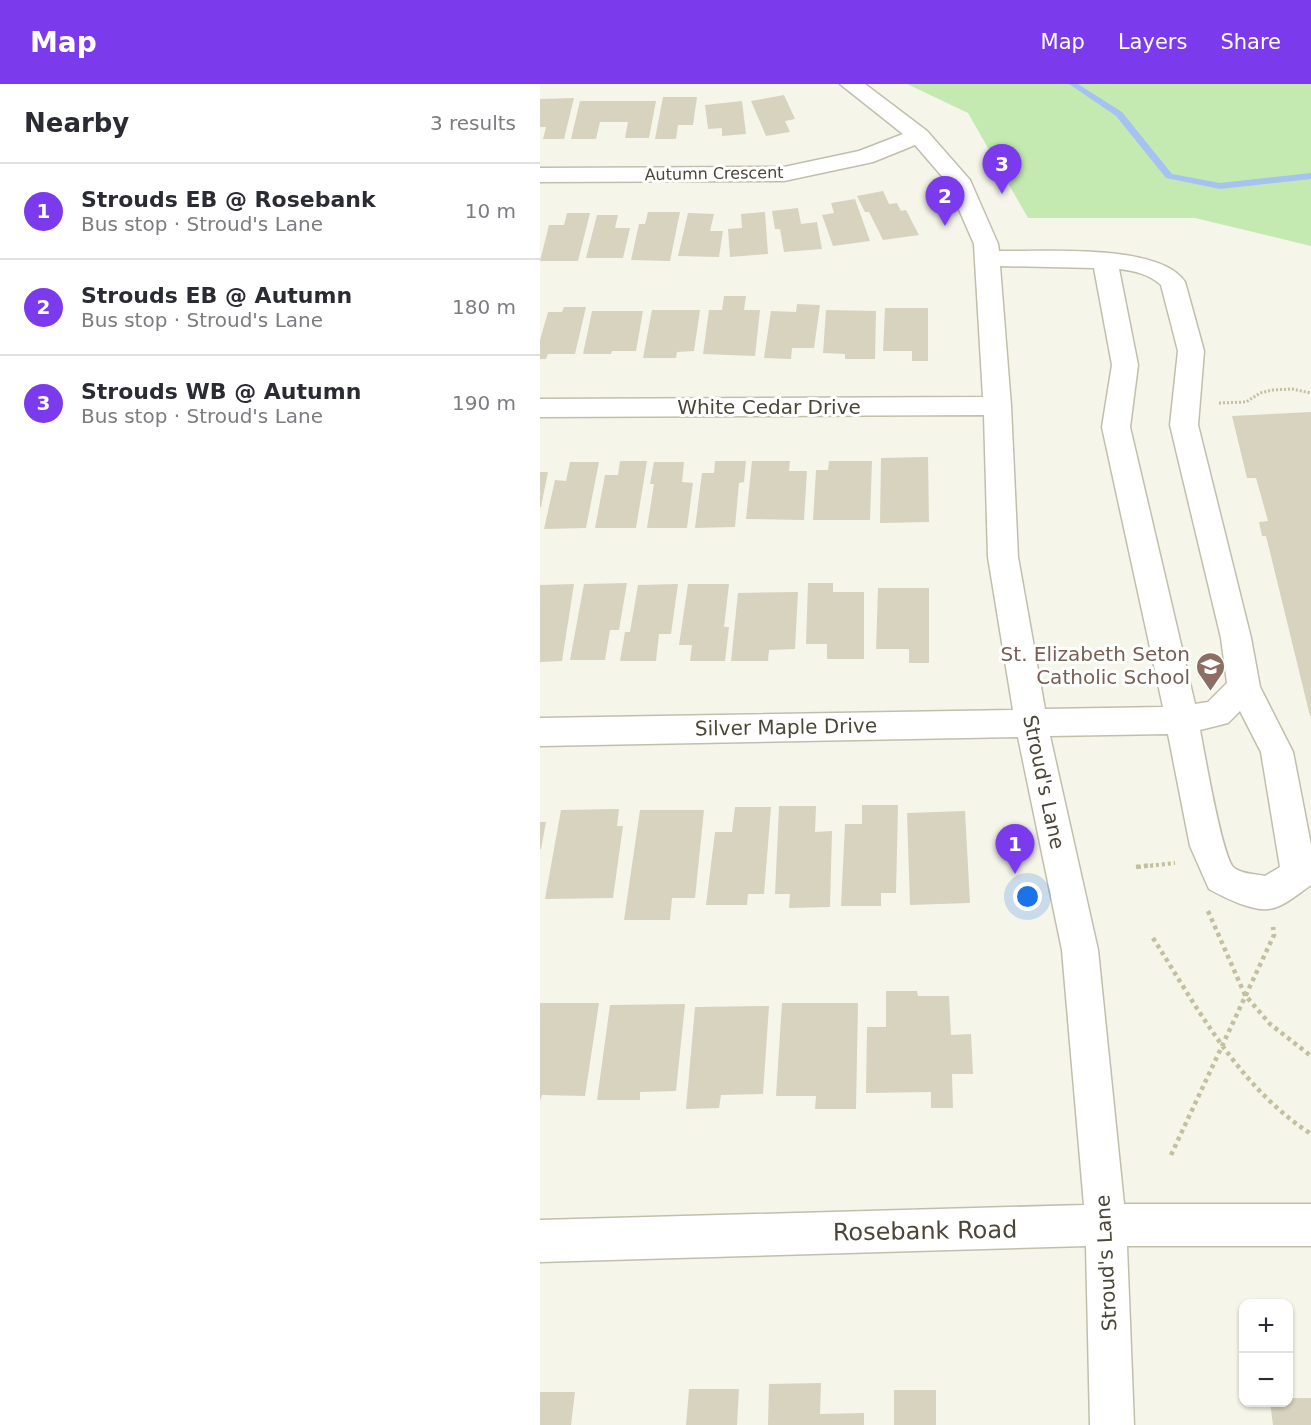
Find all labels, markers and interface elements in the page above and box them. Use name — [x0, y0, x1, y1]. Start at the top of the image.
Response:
text: Map — [30, 26, 97, 59]
text: Map — [1041, 30, 1085, 54]
text: Layers — [1118, 30, 1187, 54]
text: Share — [1220, 30, 1281, 54]
text: Nearby — [24, 108, 129, 138]
text: 3 results — [430, 111, 516, 135]
pin: 3 — [982, 144, 1022, 194]
street label: Autumn Crescent — [644, 163, 784, 184]
pin: 2 — [926, 176, 964, 226]
text: Strouds EB @ Rosebank — [81, 187, 376, 212]
text: 1 — [37, 199, 50, 223]
text: 10 m — [465, 199, 516, 223]
text: Bus stop · Stroud's Lane — [81, 212, 323, 236]
text: Strouds EB @ Autumn — [81, 283, 352, 308]
text: 2 — [37, 295, 50, 319]
text: 180 m — [452, 295, 516, 319]
text: Bus stop · Stroud's Lane — [81, 308, 323, 332]
text: Strouds WB @ Autumn — [81, 379, 361, 404]
text: 3 — [37, 391, 50, 415]
text: 190 m — [452, 391, 516, 415]
street label: White Cedar Drive — [677, 395, 861, 419]
text: Bus stop · Stroud's Lane — [81, 404, 323, 428]
place label: St. Elizabeth Seton Catholic School — [1001, 642, 1190, 689]
school or university icon: St. Elizabeth Seton Catholic School — [1195, 650, 1227, 692]
street label: Silver Maple Drive — [695, 713, 877, 741]
street label: Stroud's Lane — [1018, 713, 1070, 851]
pin: 1 — [996, 824, 1034, 874]
your location — [1013, 882, 1042, 911]
street label: Stroud's Lane — [1090, 1194, 1122, 1332]
street label: Rosebank Road — [833, 1215, 1017, 1247]
map controls — [1239, 1299, 1293, 1407]
button: + — [1239, 1299, 1293, 1353]
button: − — [1239, 1353, 1293, 1407]

